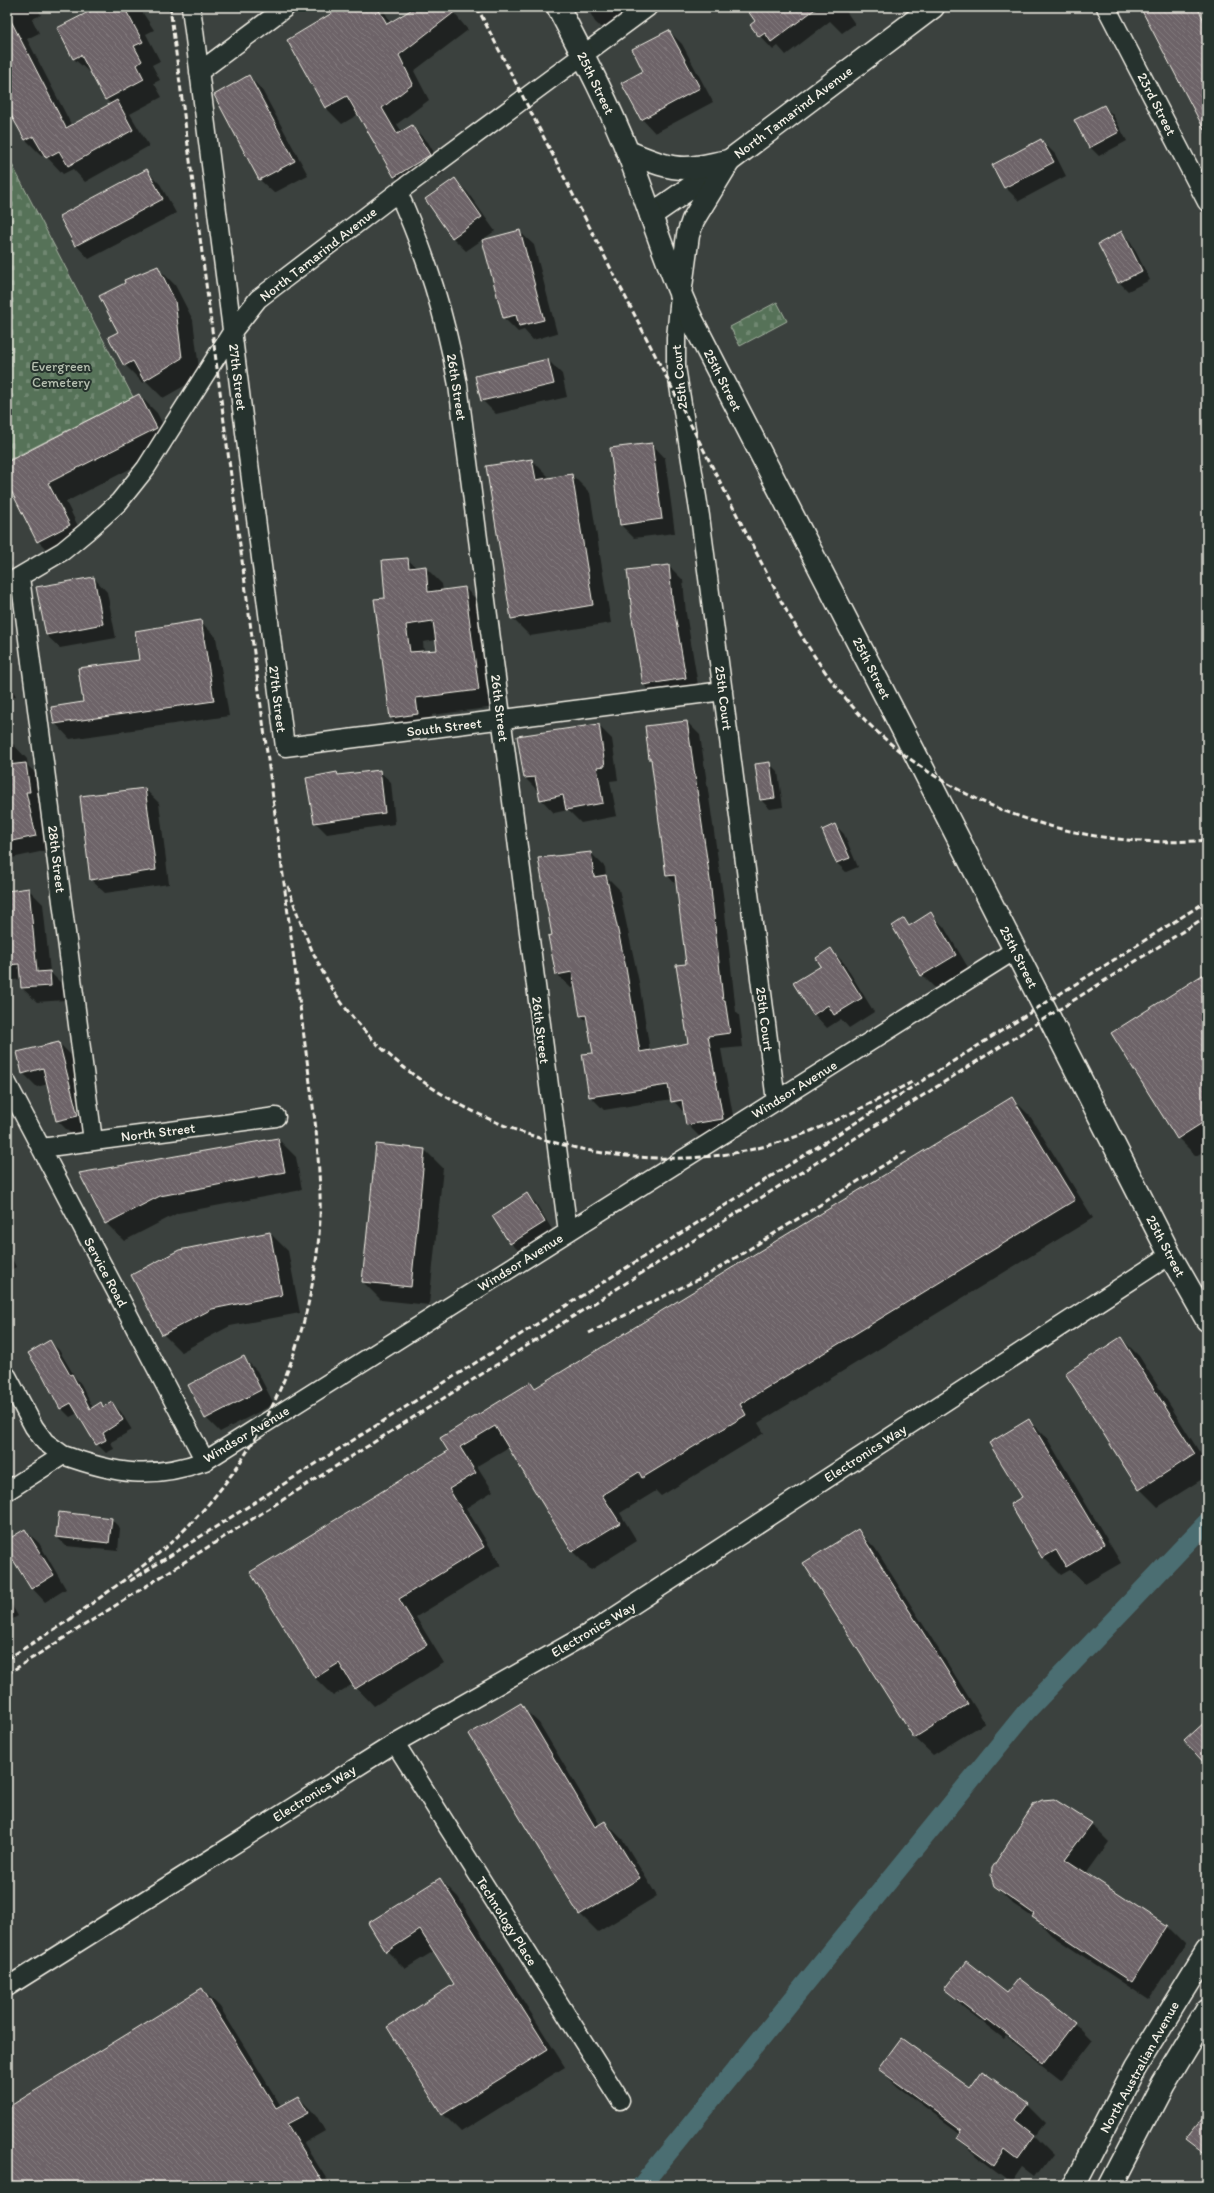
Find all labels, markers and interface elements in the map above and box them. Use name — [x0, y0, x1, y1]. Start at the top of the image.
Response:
street label: 25th Street — [573, 49, 618, 117]
street label: North Tamarind Avenue — [731, 62, 856, 163]
street label: 23rd Street — [1133, 70, 1180, 139]
street label: North Tamarind Avenue — [256, 203, 381, 305]
street label: 27th Street — [225, 343, 250, 411]
street label: 25th Court — [668, 344, 691, 410]
street label: 25th Street — [700, 346, 745, 414]
street label: 26th Street — [443, 352, 470, 422]
park label: Evergreen Cemetery — [31, 358, 91, 391]
street label: 25th Street — [849, 634, 894, 702]
street label: 27th Street — [265, 665, 290, 733]
street label: 25th Court — [711, 665, 736, 731]
street label: 26th Street — [487, 673, 512, 743]
street label: South Street — [406, 714, 483, 741]
street label: 28th Street — [44, 824, 69, 894]
street label: 25th Street — [996, 923, 1041, 991]
street label: 25th Court — [752, 986, 777, 1052]
street label: 26th Street — [528, 995, 553, 1065]
street label: Windsor Avenue — [748, 1056, 840, 1122]
street label: North Street — [120, 1119, 196, 1146]
street label: 25th Street — [1142, 1212, 1189, 1280]
street label: Windsor Avenue — [474, 1229, 566, 1295]
street label: Service Road — [80, 1234, 131, 1310]
street label: Windsor Avenue — [200, 1402, 293, 1467]
street label: Electronics Way — [821, 1420, 910, 1486]
street label: Electronics Way — [548, 1597, 639, 1661]
street label: Electronics Way — [269, 1761, 359, 1826]
street label: Technology Place — [472, 1873, 541, 1969]
street label: North Australian Avenue — [1096, 1998, 1183, 2136]

